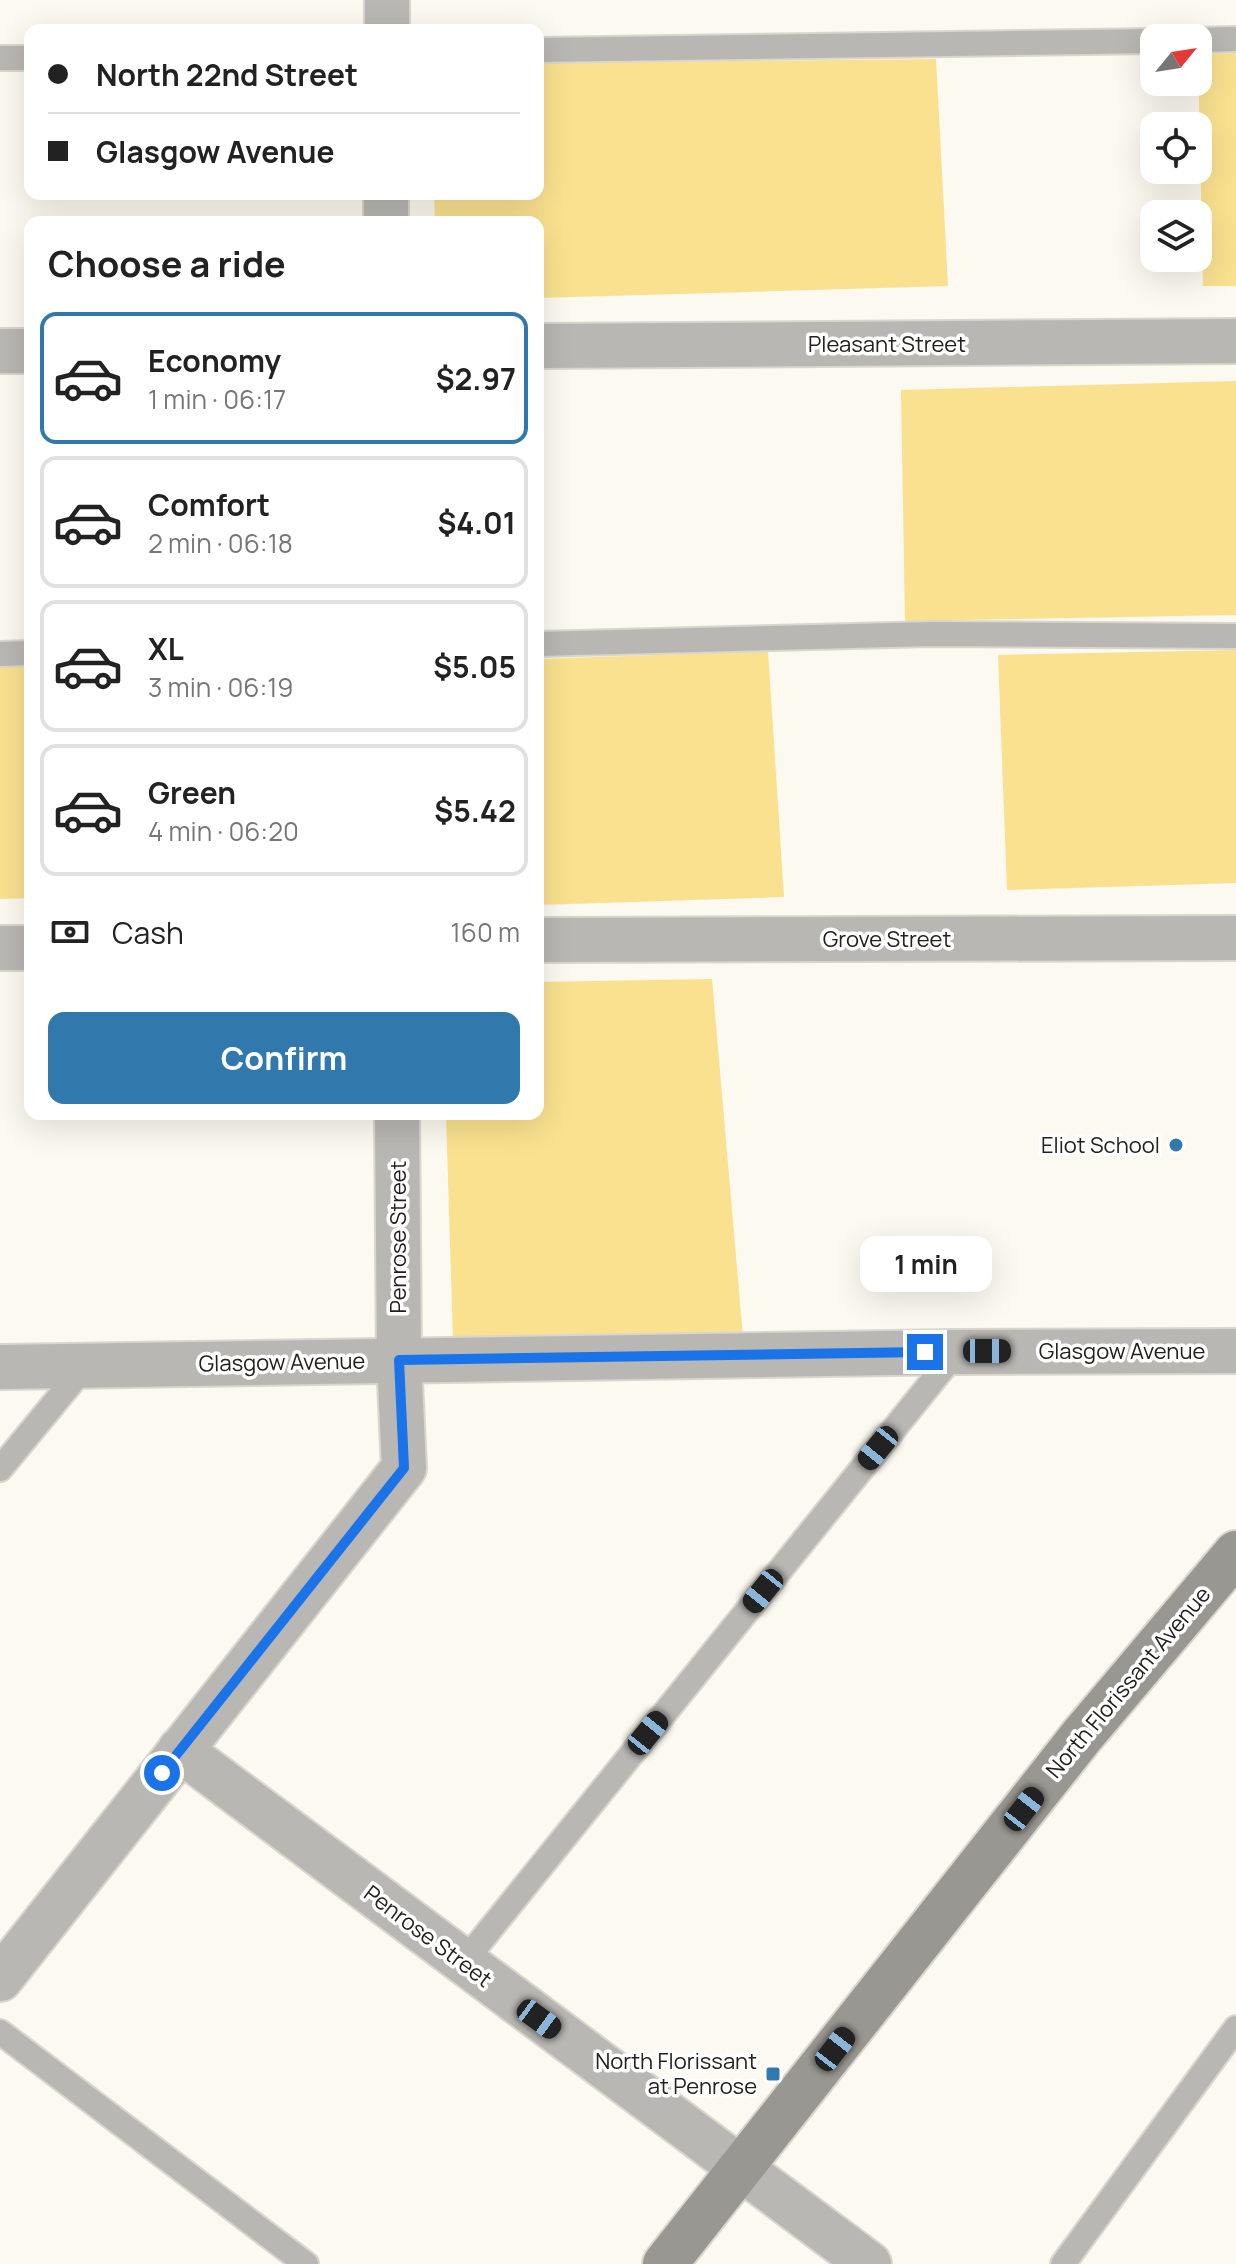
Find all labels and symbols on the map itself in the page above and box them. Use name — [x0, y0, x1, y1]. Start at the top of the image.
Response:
north arrow — [1140, 24, 1212, 96]
street label: Pleasant Street — [808, 329, 966, 359]
street label: Grove Street — [823, 924, 951, 954]
place label: Eliot School — [1041, 1130, 1160, 1160]
marker: Eliot School — [1167, 1136, 1185, 1154]
street label: Penrose Street — [383, 1160, 413, 1313]
callout: 1 min — [859, 1236, 991, 1292]
route end — [907, 1334, 943, 1370]
street label: Glasgow Avenue — [1039, 1336, 1205, 1366]
car — [963, 1339, 1011, 1363]
street label: Glasgow Avenue — [198, 1346, 366, 1378]
car — [854, 1422, 902, 1474]
car — [739, 1565, 787, 1617]
street label: North Florissant Avenue — [1039, 1580, 1217, 1784]
car — [624, 1707, 672, 1759]
route start — [144, 1755, 180, 1791]
car — [1000, 1783, 1048, 1835]
street label: Penrose Street — [358, 1878, 498, 1994]
car — [513, 1995, 565, 2043]
car — [811, 2023, 859, 2075]
place label: North Florissant at Penrose — [595, 2046, 757, 2101]
marker: North Florissant at Penrose — [764, 2065, 782, 2083]

